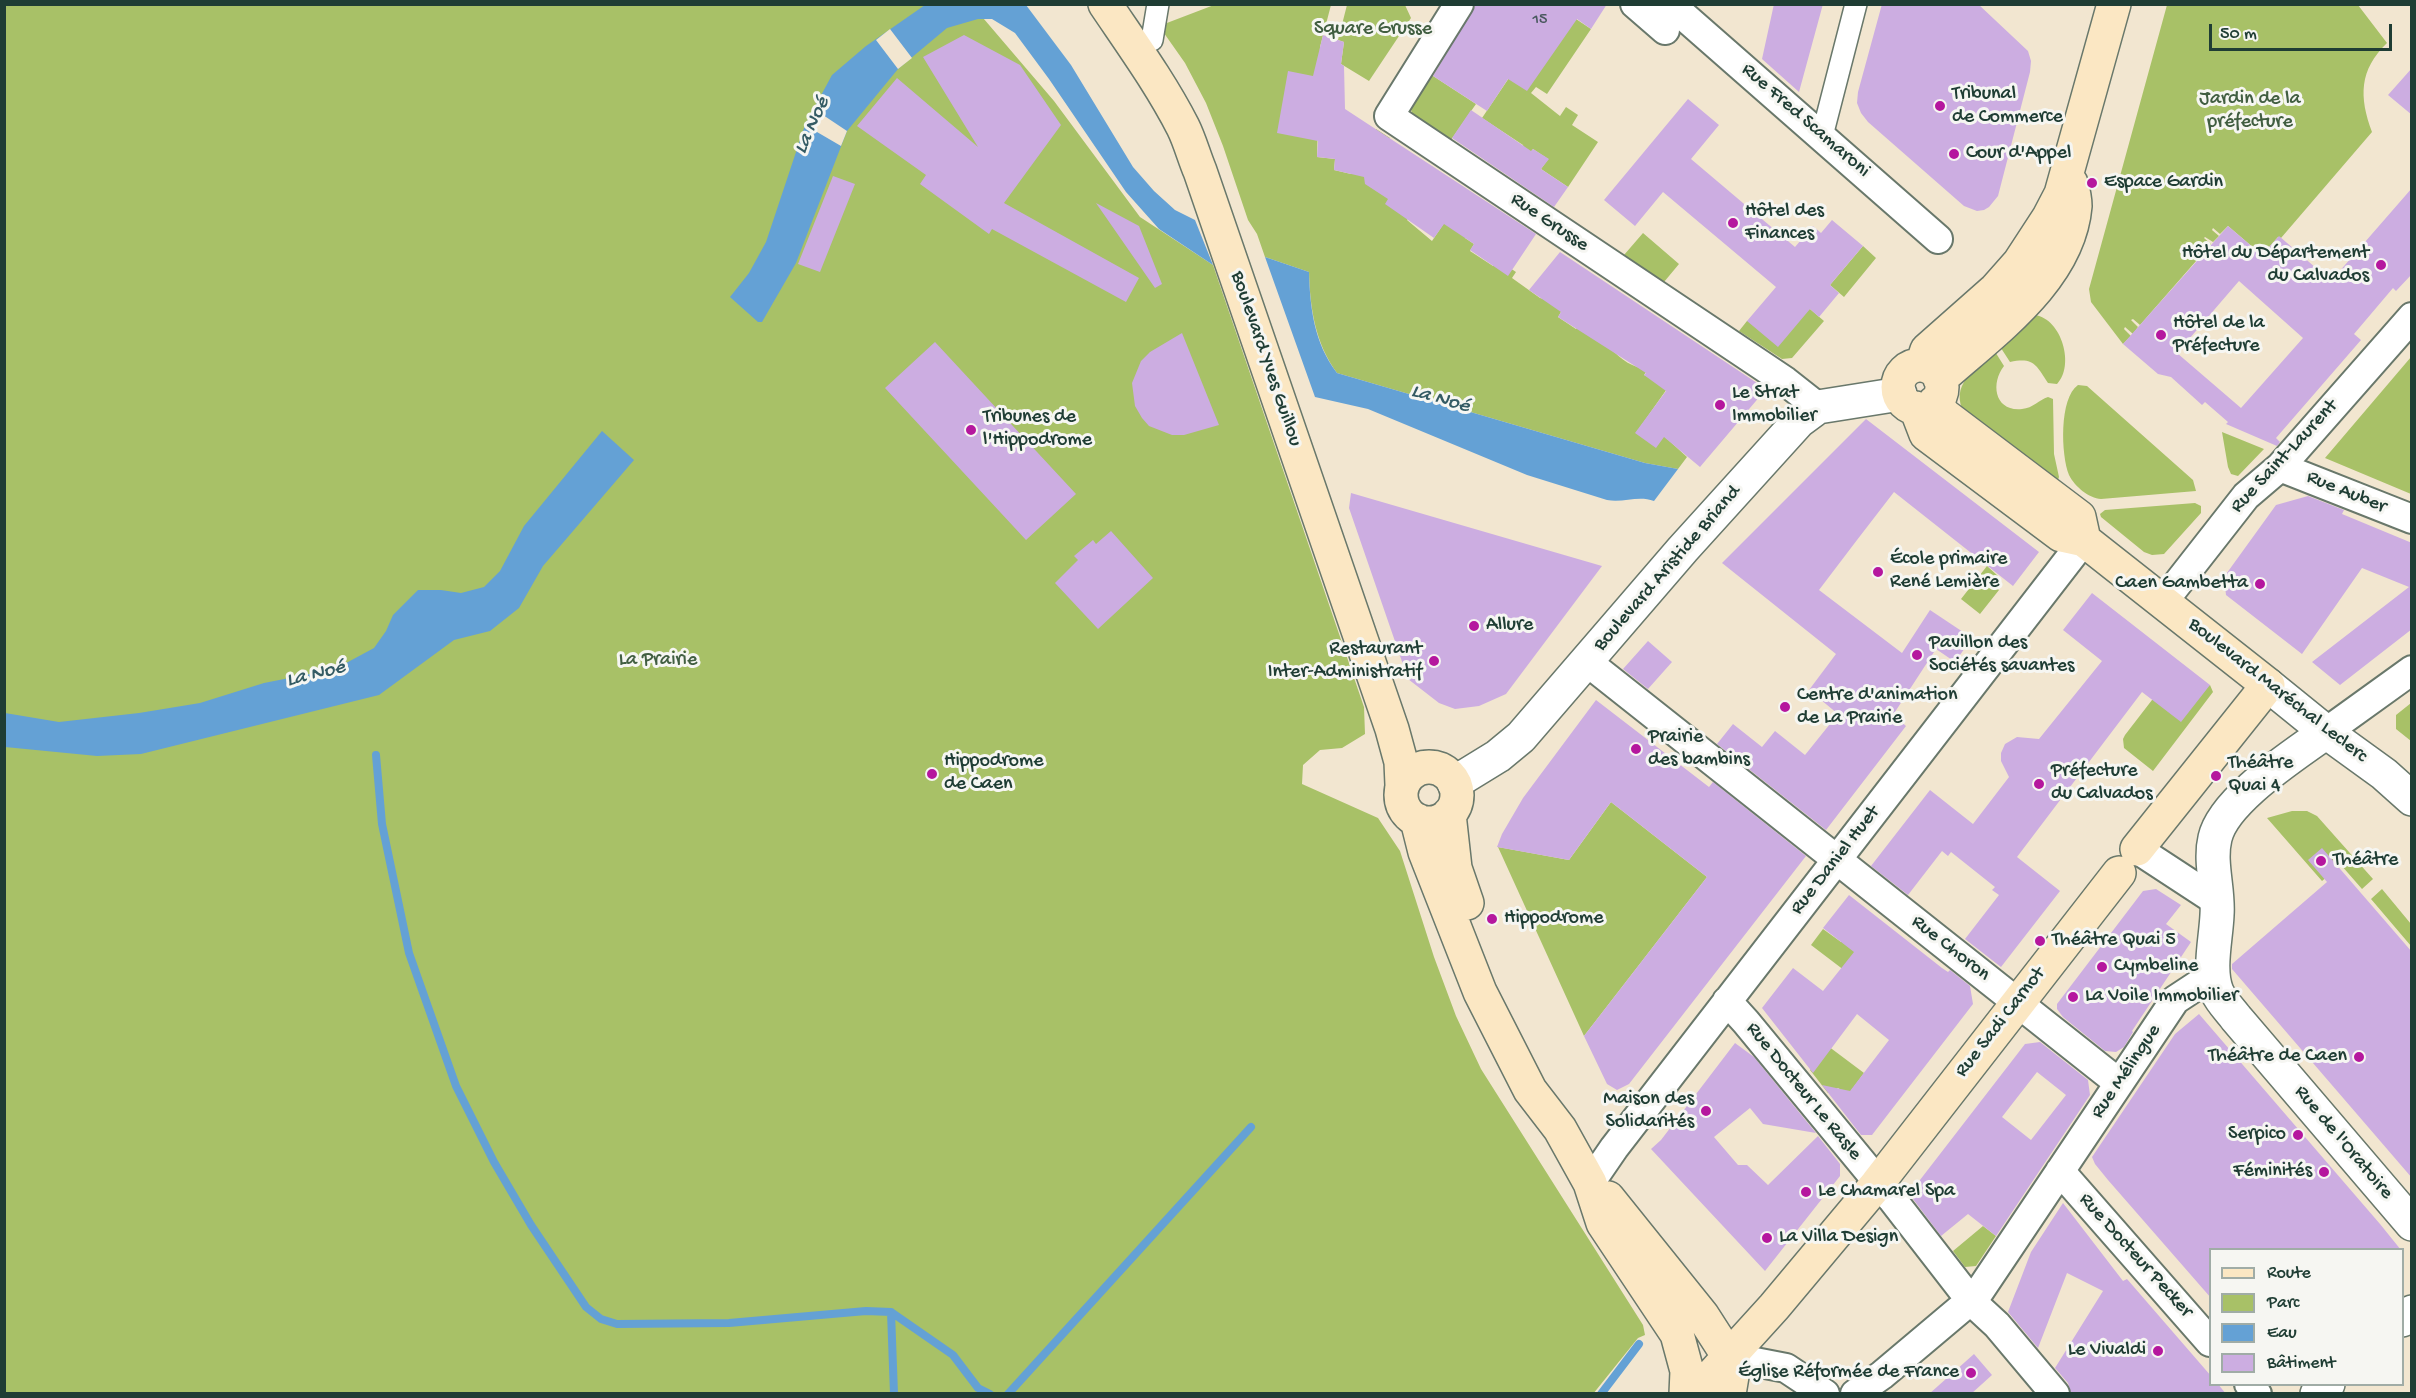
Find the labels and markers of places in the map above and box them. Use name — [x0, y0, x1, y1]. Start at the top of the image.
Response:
place label: Tribunal de Commerce — [1952, 83, 2063, 130]
marker: Tribunal de Commerce — [1933, 99, 1947, 113]
place label: Cour d'Appel — [1966, 142, 2071, 166]
marker: Cour d'Appel — [1947, 147, 1961, 161]
place label: Espace Gardin — [2104, 171, 2223, 195]
marker: Espace Gardin — [2085, 176, 2099, 190]
place label: Hôtel des Finances — [1745, 200, 1824, 247]
marker: Hôtel des Finances — [1726, 216, 1740, 230]
place label: Hôtel du Département du Calvados — [2182, 242, 2369, 289]
marker: Hôtel du Département du Calvados — [2374, 258, 2388, 272]
place label: Hôtel de la Préfecture — [2173, 312, 2265, 359]
marker: Hôtel de la Préfecture — [2154, 328, 2168, 342]
place label: Le Strat Immobilier — [1732, 382, 1817, 429]
marker: Le Strat Immobilier — [1713, 398, 1727, 412]
place label: Tribunes de l'Hippodrome — [983, 406, 1092, 453]
marker: Tribunes de l'Hippodrome — [964, 423, 978, 437]
place label: École primaire René Lemière — [1890, 548, 2007, 595]
marker: École primaire René Lemière — [1871, 565, 1885, 579]
place label: Caen Gambetta — [2115, 572, 2248, 596]
marker: Caen Gambetta — [2253, 577, 2267, 591]
place label: Allure — [1486, 614, 1533, 638]
marker: Allure — [1467, 619, 1481, 633]
place label: Pavillon des Sociétés savantes — [1929, 632, 2074, 679]
place label: Restaurant Inter-Administratif — [1268, 638, 1422, 685]
marker: Pavillon des Sociétés savantes — [1910, 648, 1924, 662]
marker: Restaurant Inter-Administratif — [1427, 654, 1441, 668]
place label: Centre d'animation de La Prairie — [1797, 684, 1957, 731]
marker: Centre d'animation de La Prairie — [1778, 700, 1792, 714]
place label: Prairie des bambins — [1648, 726, 1750, 773]
marker: Prairie des bambins — [1629, 742, 1643, 756]
place label: Hippodrome de Caen — [944, 750, 1044, 797]
place label: Théâtre Quai 4 — [2228, 752, 2293, 799]
place label: Préfecture du Calvados — [2051, 760, 2153, 807]
marker: Hippodrome de Caen — [925, 767, 939, 781]
marker: Théâtre Quai 4 — [2209, 769, 2223, 783]
marker: Préfecture du Calvados — [2032, 777, 2046, 791]
place label: Théâtre — [2333, 849, 2398, 873]
marker: Théâtre — [2314, 854, 2328, 868]
place label: Hippodrome — [1504, 907, 1604, 931]
marker: Hippodrome — [1485, 912, 1499, 926]
place label: Théâtre Quai 5 — [2052, 929, 2176, 953]
marker: Théâtre Quai 5 — [2033, 934, 2047, 948]
place label: Cymbeline — [2114, 955, 2198, 979]
marker: Cymbeline — [2095, 960, 2109, 974]
place label: La Voile Immobilier — [2085, 985, 2238, 1009]
marker: La Voile Immobilier — [2066, 990, 2080, 1004]
place label: Théâtre de Caen — [2208, 1045, 2347, 1069]
marker: Théâtre de Caen — [2352, 1050, 2366, 1064]
place label: Maison des Solidarités — [1603, 1088, 1694, 1135]
marker: Maison des Solidarités — [1699, 1104, 1713, 1118]
place label: Serpico — [2228, 1123, 2286, 1147]
marker: Serpico — [2291, 1128, 2305, 1142]
place label: Féminités — [2233, 1160, 2312, 1184]
marker: Féminités — [2317, 1165, 2331, 1179]
place label: Le Chamarel Spa — [1818, 1180, 1955, 1204]
marker: Le Chamarel Spa — [1799, 1185, 1813, 1199]
place label: La Villa Design — [1779, 1226, 1898, 1250]
marker: La Villa Design — [1760, 1231, 1774, 1245]
place label: Le Vivaldi — [2068, 1339, 2146, 1363]
marker: Le Vivaldi — [2151, 1344, 2165, 1358]
place label: Église Réformée de France — [1738, 1361, 1959, 1385]
marker: Église Réformée de France — [1964, 1366, 1978, 1380]

